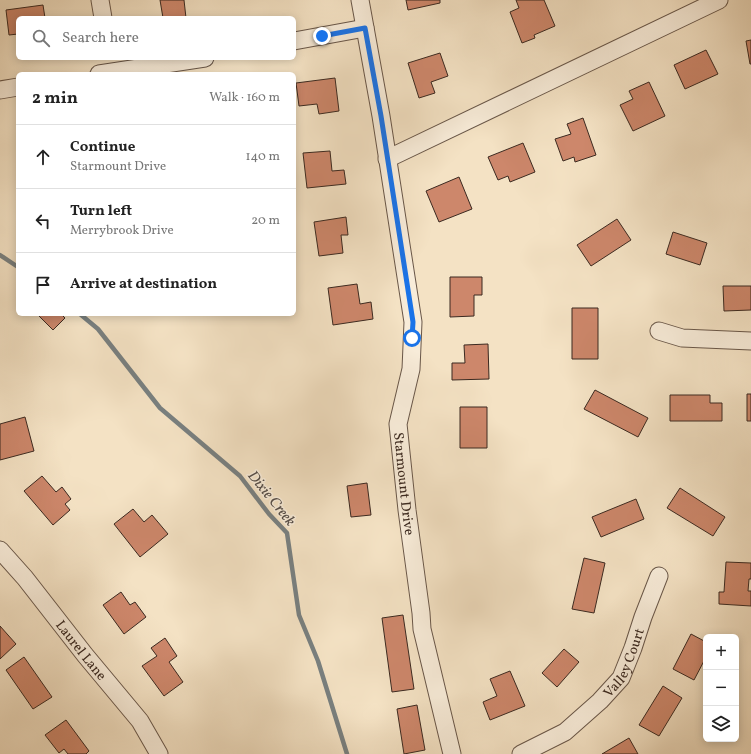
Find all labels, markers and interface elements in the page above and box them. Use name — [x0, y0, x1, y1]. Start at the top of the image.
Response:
search box — [16, 16, 296, 60]
icon: search — [30, 27, 52, 49]
route end — [313, 27, 331, 45]
text: Search here — [62, 28, 139, 49]
text: 2 min — [32, 87, 78, 110]
text: Walk · 160 m — [209, 89, 280, 107]
text: Continue — [70, 137, 135, 158]
icon: ahead — [32, 146, 54, 168]
text: 140 m — [246, 148, 280, 166]
text: Starmount Drive — [70, 158, 166, 176]
text: Turn left — [70, 201, 132, 222]
icon: left — [32, 210, 54, 232]
text: 20 m — [251, 212, 280, 230]
text: Merrybrook Drive — [70, 222, 174, 240]
icon: arrive — [32, 274, 54, 296]
text: Arrive at destination — [70, 274, 217, 295]
route start — [403, 329, 421, 347]
street label: Starmount Drive — [388, 431, 418, 537]
water label: Dixie Creek — [242, 467, 300, 531]
street label: Laurel Lane — [50, 617, 111, 685]
street label: Valley Court — [600, 626, 650, 702]
map controls — [703, 634, 739, 742]
button: + — [703, 634, 739, 670]
button: − — [703, 670, 739, 706]
button: layers — [703, 706, 739, 742]

